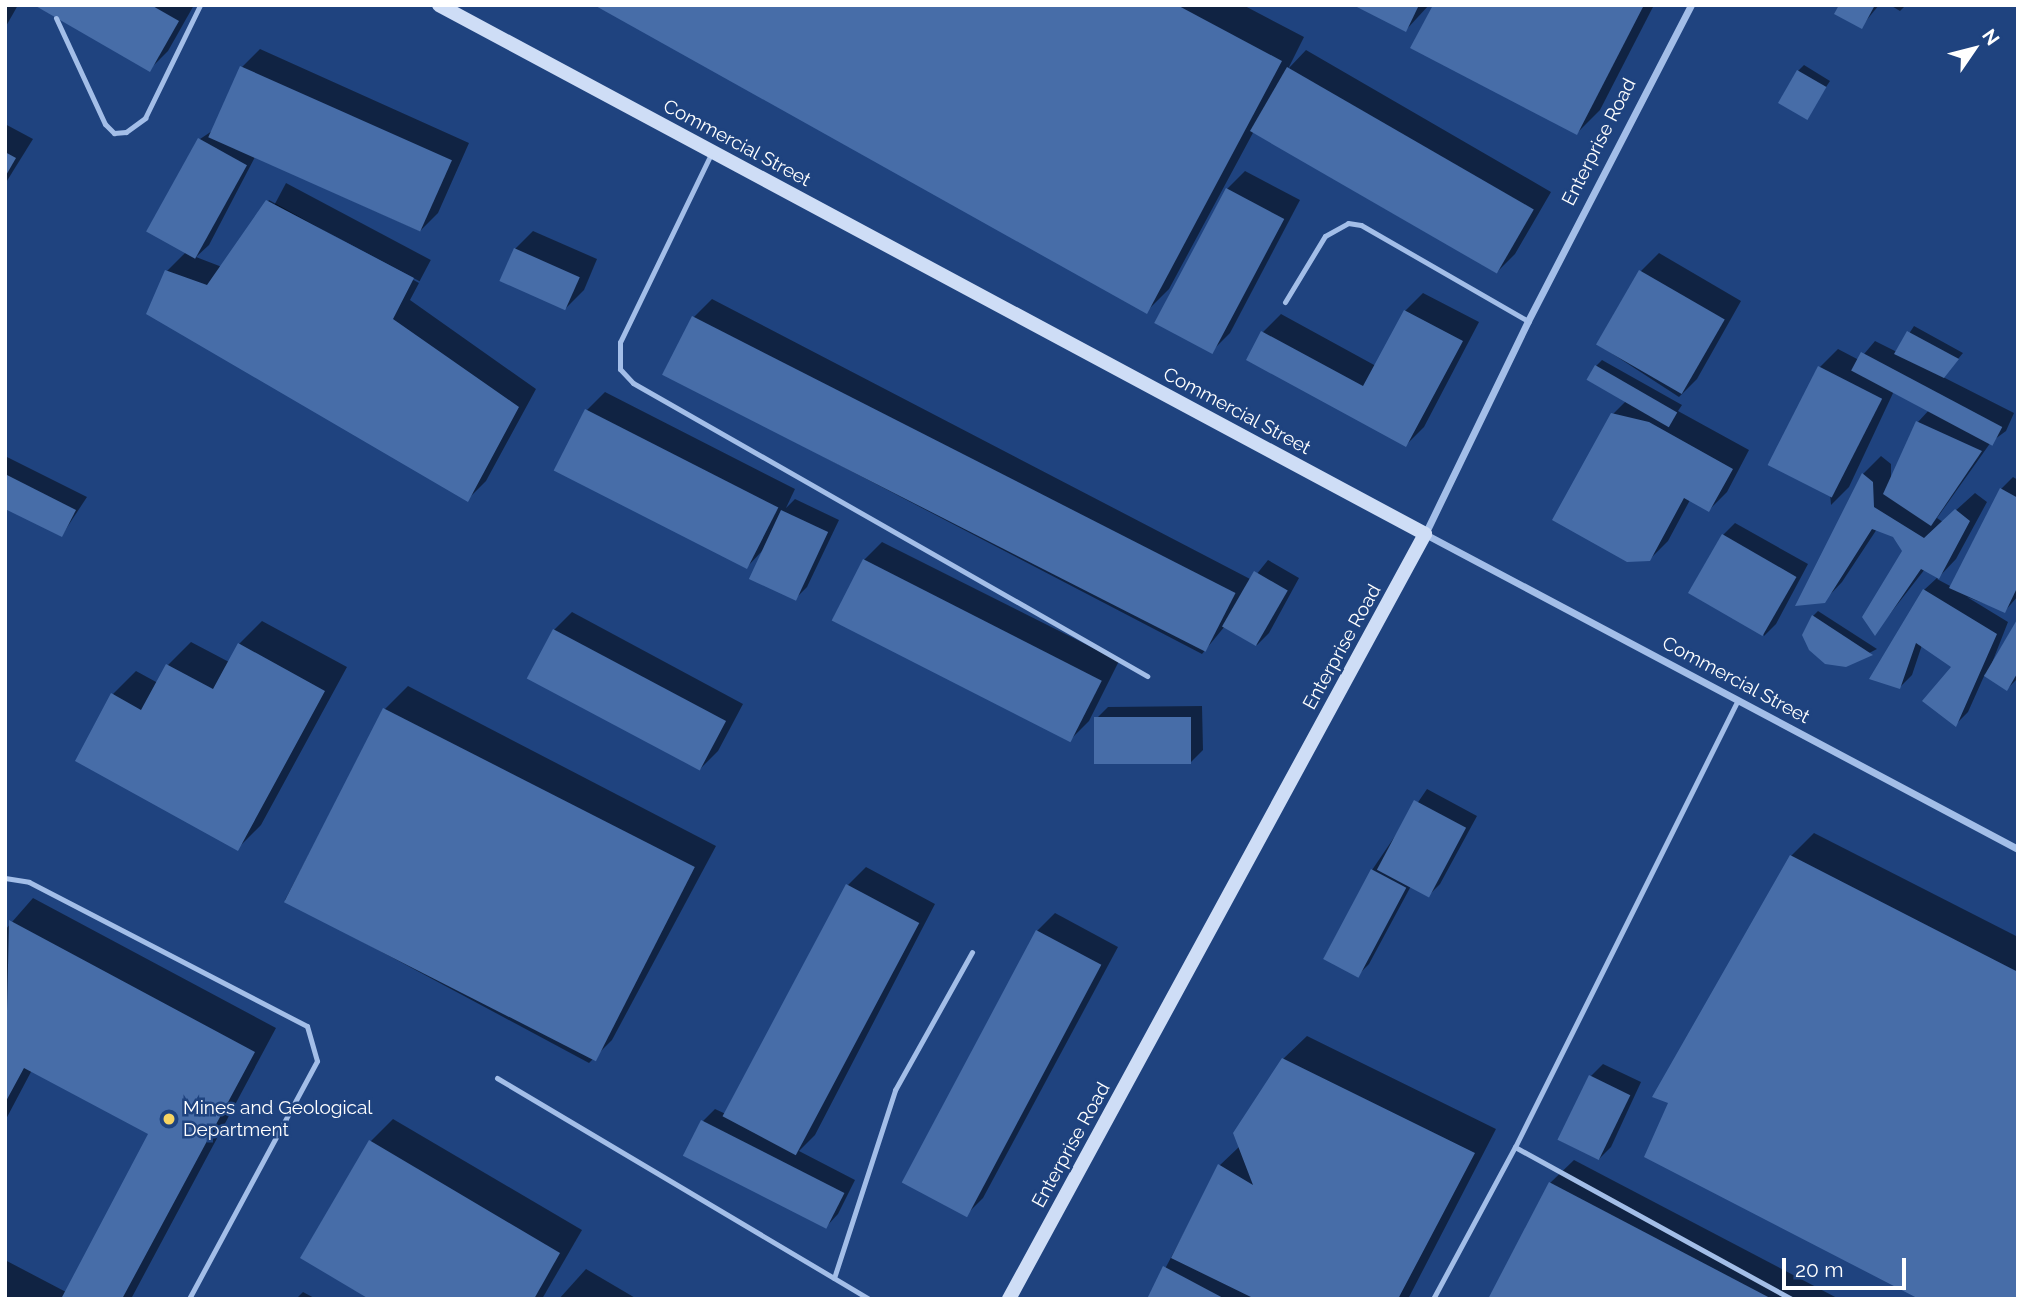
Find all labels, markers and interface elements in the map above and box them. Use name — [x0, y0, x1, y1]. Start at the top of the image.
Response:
north arrow — [1939, 14, 2009, 84]
text: N — [1978, 25, 2004, 49]
street label: Enterprise Road — [1557, 75, 1641, 209]
street label: Commercial Street — [659, 94, 815, 192]
street label: Commercial Street — [1159, 362, 1315, 460]
street label: Enterprise Road — [1298, 580, 1386, 714]
street label: Commercial Street — [1658, 631, 1814, 729]
street label: Enterprise Road — [1027, 1078, 1115, 1212]
place label: Mines and Geological Department — [183, 1097, 373, 1141]
marker: Mines and Geological Department — [161, 1111, 177, 1127]
scale bar — [1785, 1244, 1909, 1288]
text: 20 m — [1795, 1257, 1843, 1282]

